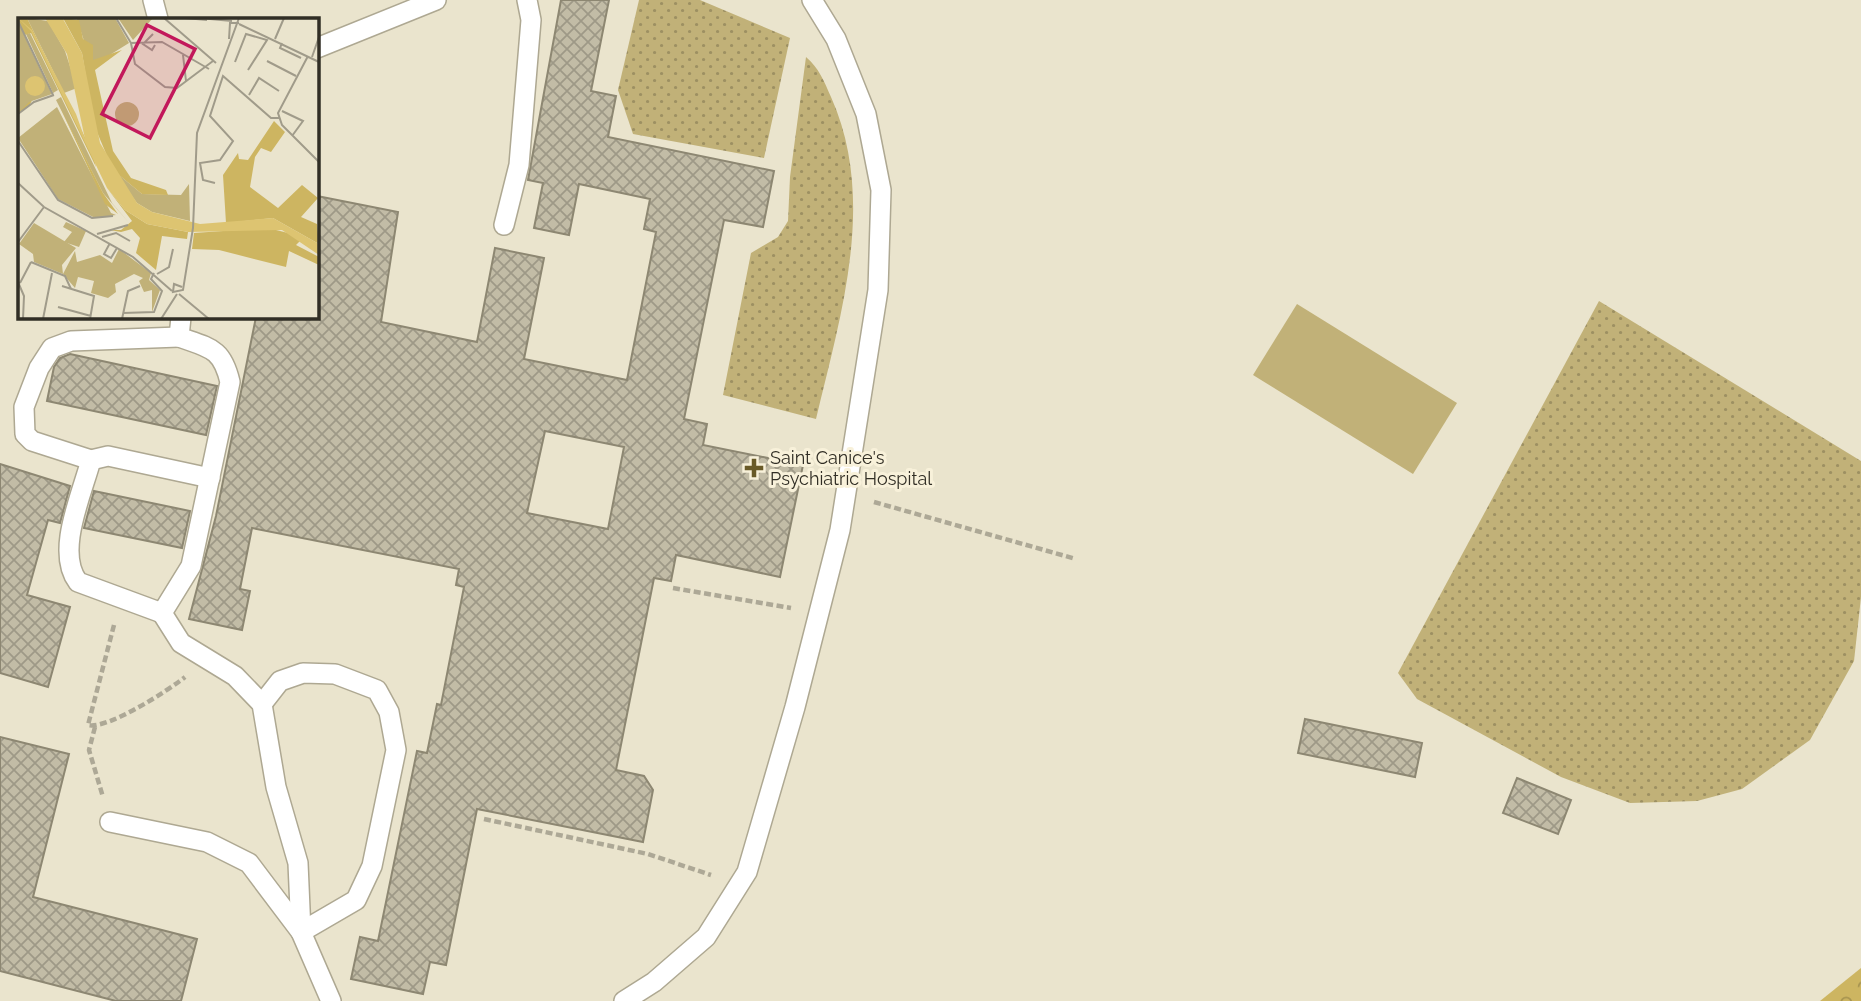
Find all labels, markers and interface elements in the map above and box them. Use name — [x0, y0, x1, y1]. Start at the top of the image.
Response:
inset map — [18, 18, 318, 318]
place label: Saint Canice's Psychiatric Hospital — [770, 447, 932, 489]
marker: Saint Canice's Psychiatric Hospital — [744, 458, 764, 478]

